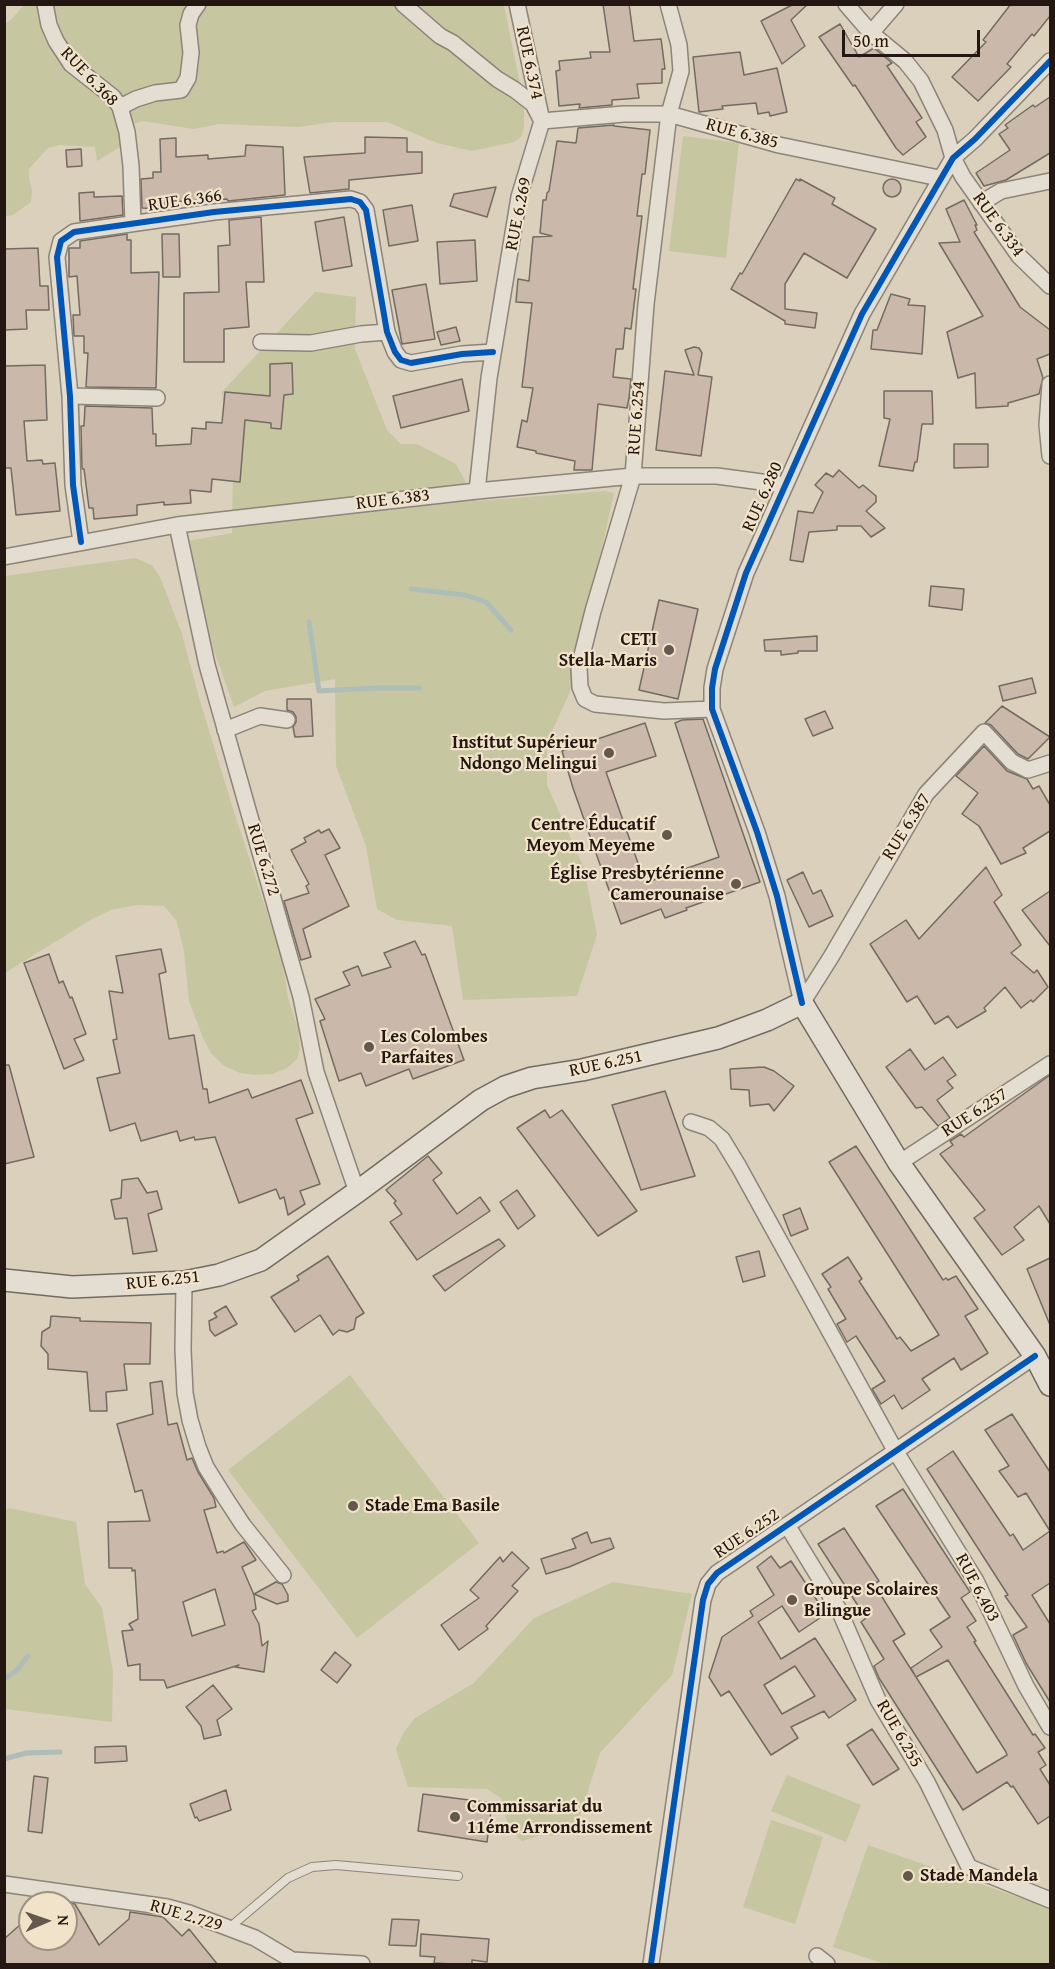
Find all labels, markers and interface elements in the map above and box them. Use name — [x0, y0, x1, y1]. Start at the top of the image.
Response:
scale bar — [845, 18, 983, 56]
street label: RUE 6.374 — [511, 24, 547, 102]
text: 50 m — [853, 27, 889, 54]
street label: RUE 6.368 — [55, 43, 123, 111]
street label: RUE 6.385 — [703, 114, 781, 154]
street label: RUE 6.269 — [501, 175, 537, 253]
street label: RUE 6.366 — [147, 185, 223, 217]
street label: RUE 6.334 — [967, 189, 1029, 261]
street label: RUE 6.254 — [624, 380, 650, 456]
street label: RUE 6.280 — [738, 459, 788, 535]
street label: RUE 6.383 — [355, 485, 431, 515]
place label: CETI Stella-Maris — [559, 629, 657, 672]
marker: CETI Stella-Maris — [662, 643, 676, 657]
place label: Institut Supérieur Ndongo Melingui — [452, 732, 597, 774]
marker: Institut Supérieur Ndongo Melingui — [602, 746, 616, 760]
street label: RUE 6.387 — [878, 790, 936, 864]
place label: Centre Éducatif Meyom Meyeme — [527, 814, 655, 856]
street label: RUE 6.272 — [242, 821, 284, 899]
marker: Centre Éducatif Meyom Meyeme — [660, 828, 674, 842]
place label: Église Presbytérienne Camerounaise — [551, 863, 724, 906]
marker: Église Presbytérienne Camerounaise — [729, 877, 743, 891]
place label: Les Colombes Parfaites — [381, 1026, 488, 1068]
marker: Les Colombes Parfaites — [362, 1040, 376, 1054]
street label: RUE 6.251 — [567, 1046, 645, 1082]
street label: RUE 6.257 — [938, 1084, 1012, 1142]
street label: RUE 6.251 — [125, 1266, 201, 1296]
place label: Stade Ema Basile — [365, 1495, 500, 1517]
marker: Stade Ema Basile — [346, 1499, 360, 1513]
street label: RUE 6.252 — [710, 1504, 784, 1564]
street label: RUE 6.403 — [950, 1550, 1004, 1626]
place label: Groupe Scolaires Bilingue — [804, 1579, 938, 1622]
marker: Groupe Scolaires Bilingue — [785, 1593, 799, 1607]
street label: RUE 6.255 — [871, 1696, 927, 1772]
place label: Commissariat du 11éme Arrondissement — [467, 1796, 653, 1838]
marker: Commissariat du 11éme Arrondissement — [448, 1810, 462, 1824]
place label: Stade Mandela — [920, 1865, 1038, 1887]
marker: Stade Mandela — [901, 1869, 915, 1883]
north arrow — [18, 1891, 78, 1951]
street label: RUE 2.729 — [147, 1895, 225, 1937]
text: N — [52, 1915, 76, 1926]

